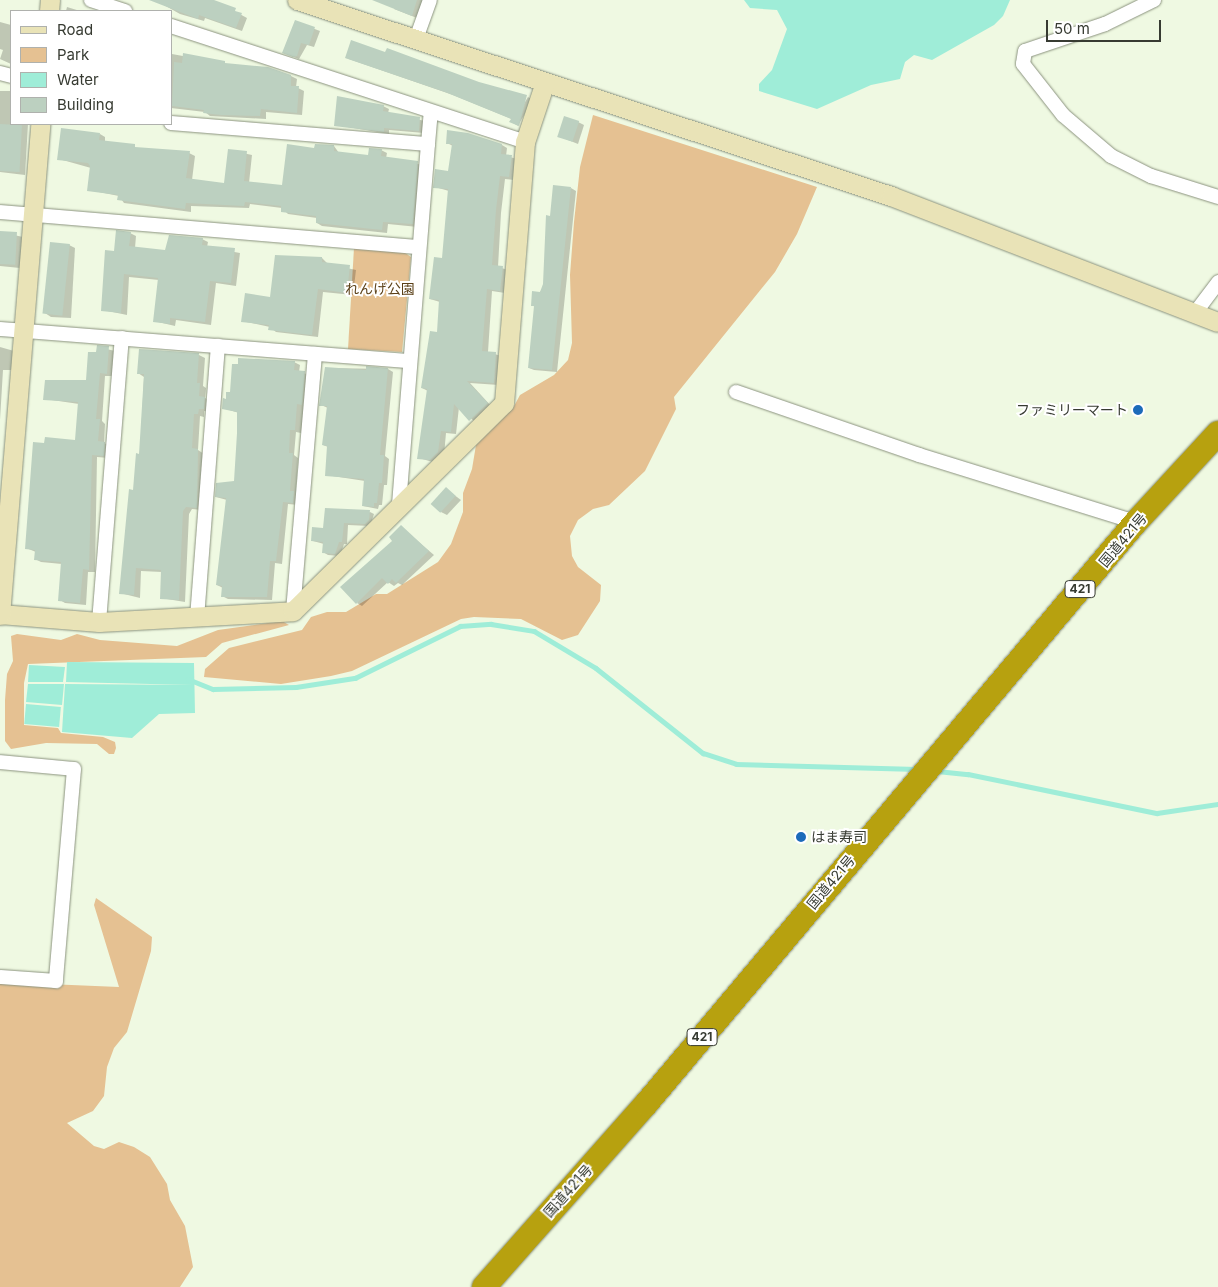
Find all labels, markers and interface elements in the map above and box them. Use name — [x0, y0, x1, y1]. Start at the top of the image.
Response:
legend — [10, 10, 172, 125]
scale bar — [1048, 10, 1163, 42]
text: 50 m — [1054, 19, 1090, 38]
text: Road — [57, 20, 93, 39]
text: Park — [57, 45, 89, 64]
text: Water — [57, 70, 99, 89]
text: Building — [57, 95, 114, 114]
park label: れんげ公園 — [345, 281, 415, 297]
place label: ファミリーマート — [1016, 402, 1128, 418]
marker: ファミリーマート — [1132, 404, 1144, 416]
street label: 国道421号 — [1096, 510, 1150, 570]
road number: 421 — [1064, 580, 1096, 598]
place label: はま寿司 — [811, 829, 867, 845]
marker: はま寿司 — [795, 831, 807, 843]
street label: 国道421号 — [804, 852, 858, 912]
road number: 421 — [686, 1028, 718, 1046]
street label: 国道421号 — [540, 1161, 596, 1221]

